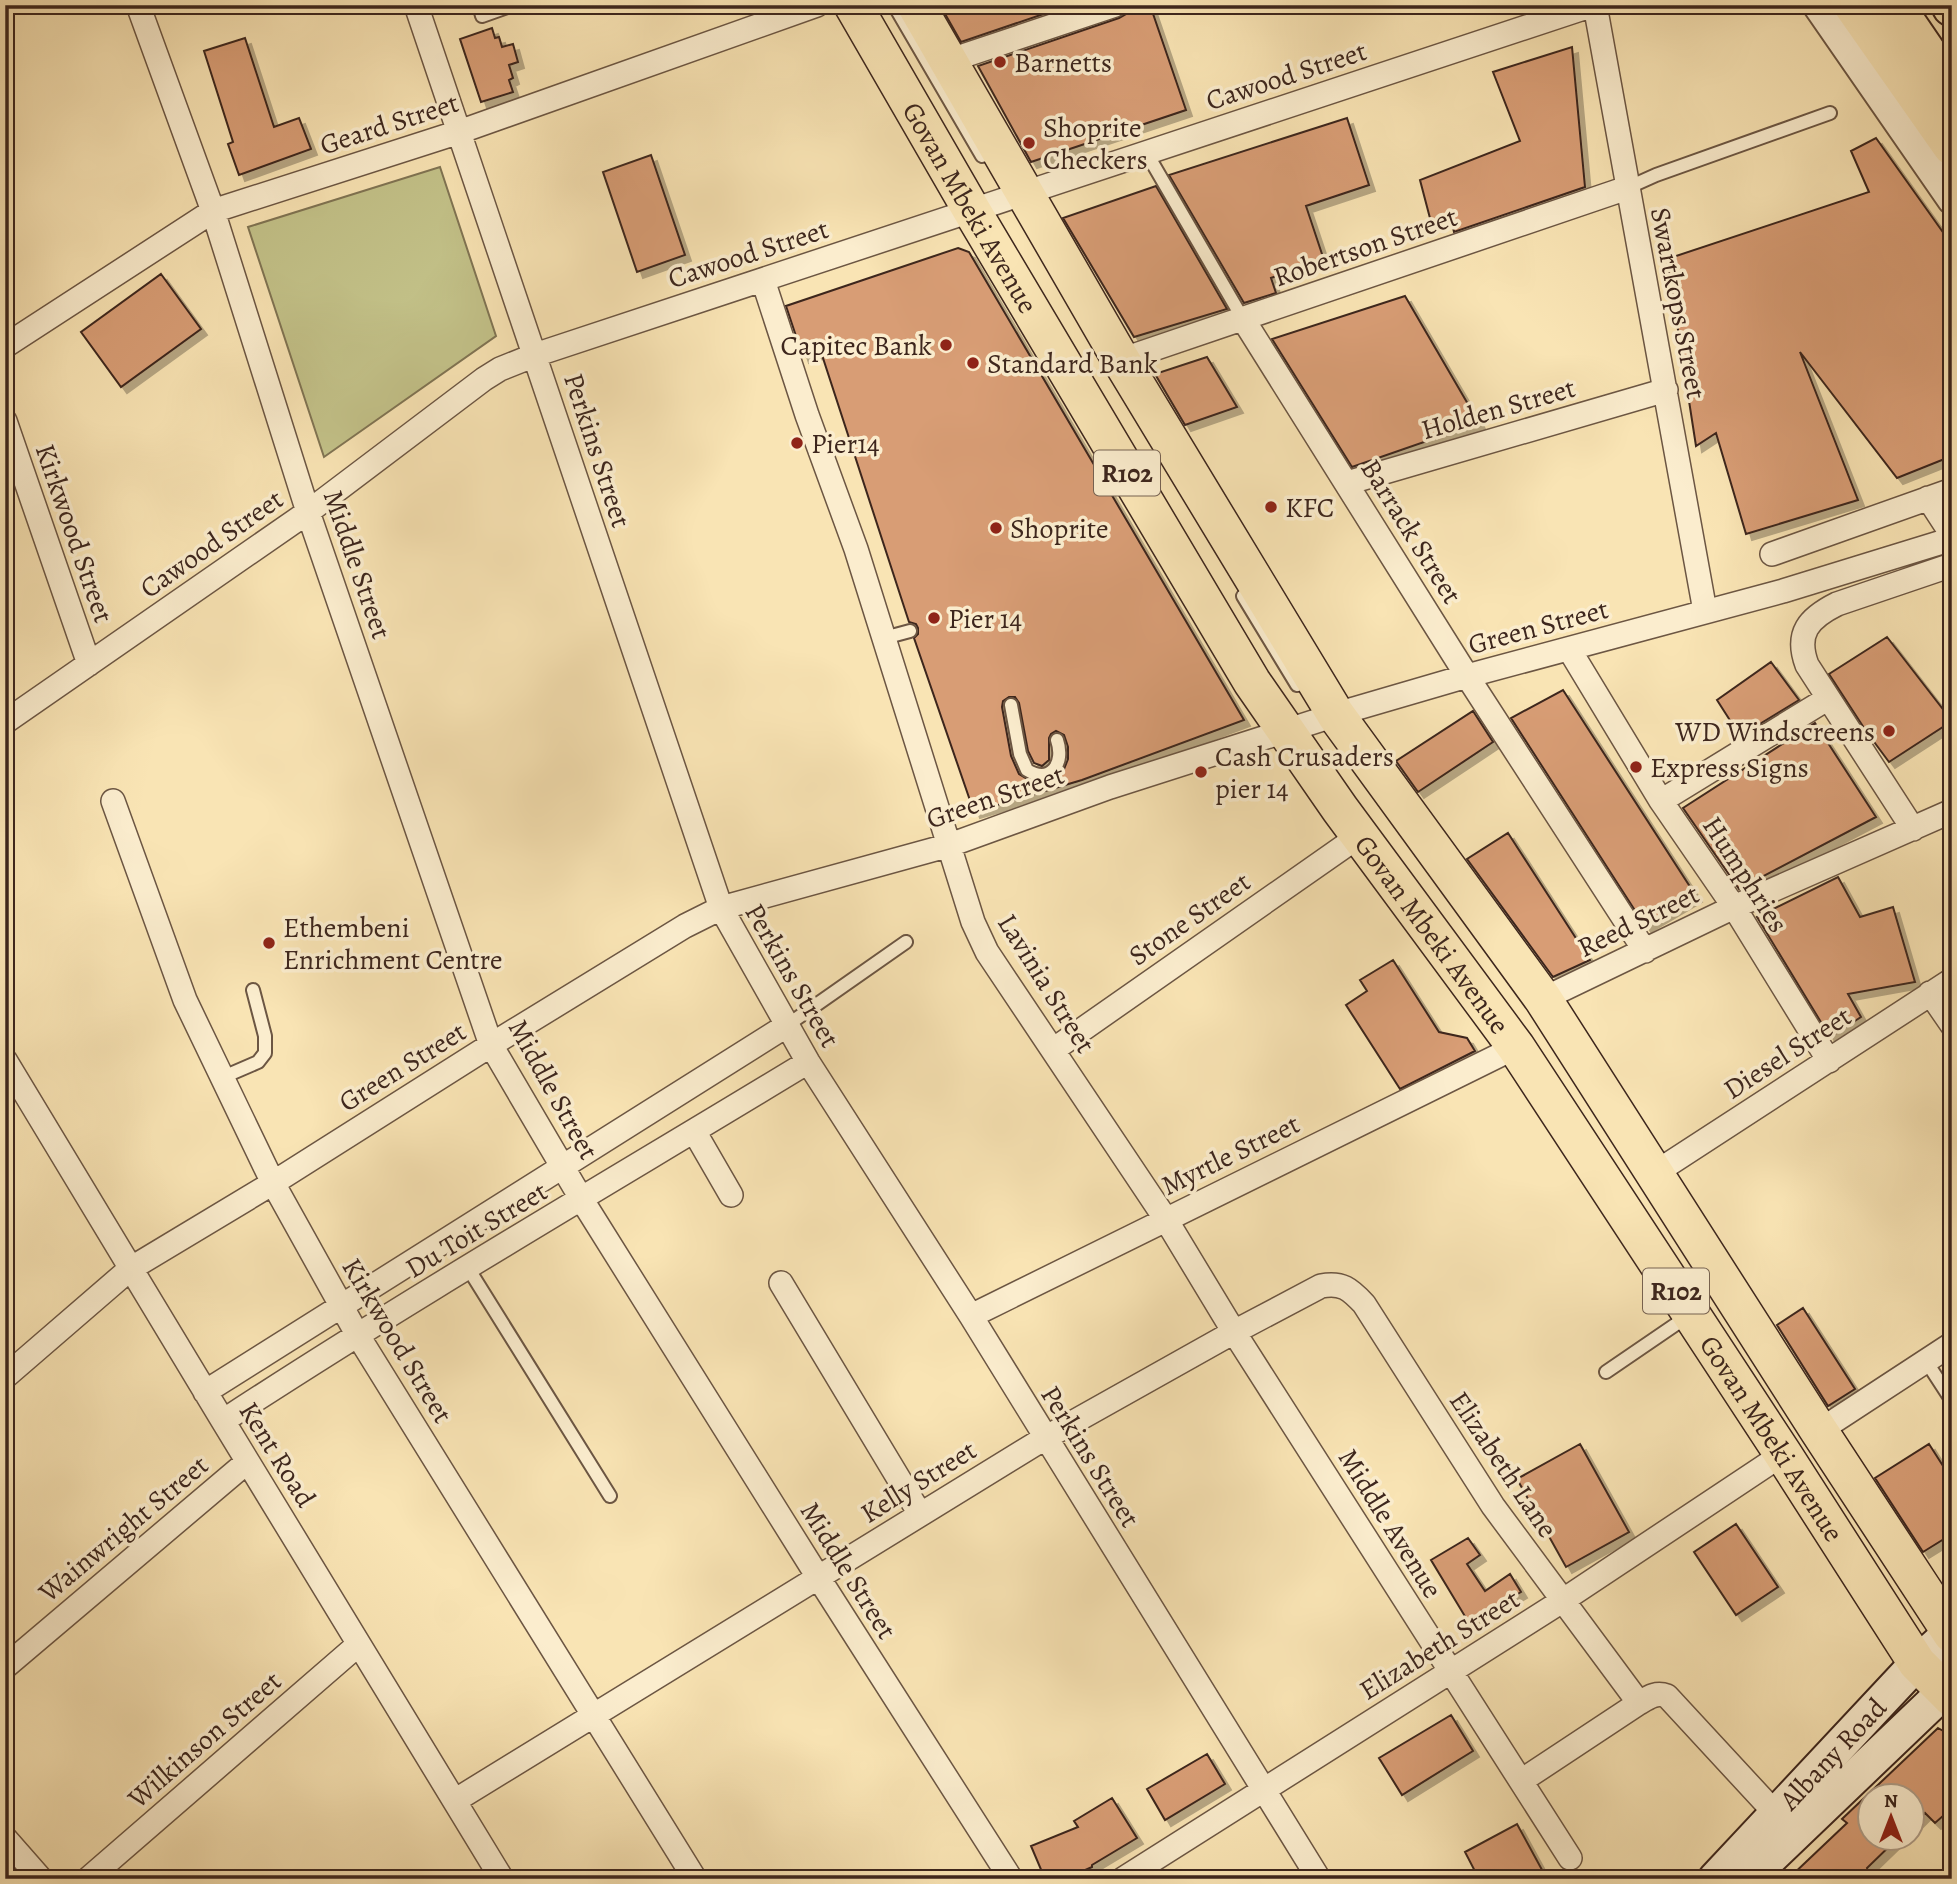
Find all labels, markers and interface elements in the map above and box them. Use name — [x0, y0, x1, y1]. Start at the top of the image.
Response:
street label: Cawood Street — [1201, 32, 1371, 120]
place label: Barnetts — [1014, 44, 1112, 82]
marker: Barnetts — [992, 54, 1008, 70]
street label: Geard Street — [315, 84, 463, 164]
street label: Govan Mbeki Avenue — [893, 95, 1047, 321]
place label: Shoprite Checkers — [1043, 109, 1148, 179]
marker: Shoprite Checkers — [1021, 135, 1037, 151]
street label: Robertson Street — [1268, 198, 1462, 296]
street label: Swartkops Street — [1641, 204, 1715, 402]
street label: Cawood Street — [663, 210, 833, 298]
place label: Capitec Bank — [781, 327, 932, 365]
marker: Capitec Bank — [938, 337, 954, 353]
place label: Standard Bank — [987, 345, 1158, 383]
marker: Standard Bank — [965, 355, 981, 371]
street label: Perkins Street — [554, 368, 640, 532]
street label: Holden Street — [1417, 369, 1580, 449]
place label: Pier14 — [811, 425, 880, 463]
marker: Pier14 — [789, 435, 805, 451]
street label: Kirkwood Street — [26, 439, 122, 628]
road number: R102 — [1094, 450, 1160, 495]
street label: Barrack Street — [1352, 452, 1471, 611]
street label: Cawood Street — [132, 480, 291, 607]
street label: Middle Street — [314, 485, 400, 644]
place label: KFC — [1285, 489, 1334, 527]
marker: KFC — [1263, 499, 1279, 515]
place label: Shoprite — [1010, 510, 1109, 548]
marker: Shoprite — [988, 520, 1004, 536]
street label: Green Street — [1464, 590, 1612, 664]
place label: Pier 14 — [948, 600, 1022, 638]
marker: Pier 14 — [926, 610, 942, 626]
place label: WD Windscreens — [1674, 713, 1875, 751]
marker: WD Windscreens — [1881, 723, 1897, 739]
place label: Cash Crusaders pier 14 — [1215, 738, 1394, 808]
place label: Express Signs — [1650, 749, 1809, 787]
street label: Green Street — [921, 756, 1069, 838]
marker: Express Signs — [1628, 759, 1644, 775]
marker: Cash Crusaders pier 14 — [1193, 764, 1209, 780]
street label: Humphries — [1693, 809, 1797, 940]
street label: Govan Mbeki Avenue — [1345, 827, 1518, 1042]
street label: Stone Street — [1121, 863, 1258, 975]
street label: Reed Street — [1571, 875, 1706, 967]
street label: Perkins Street — [736, 897, 849, 1054]
street label: Lavinia Street — [988, 907, 1104, 1060]
place label: Ethembeni Enrichment Centre — [283, 909, 503, 979]
marker: Ethembeni Enrichment Centre — [261, 935, 277, 951]
street label: Diesel Street — [1716, 997, 1859, 1108]
street label: Middle Street — [499, 1012, 607, 1167]
street label: Green Street — [332, 1013, 473, 1121]
street label: Myrtle Street — [1155, 1105, 1306, 1205]
street label: Du Toit Street — [398, 1173, 555, 1287]
street label: Kirkwood Street — [333, 1251, 462, 1430]
road number: R102 — [1643, 1268, 1709, 1314]
street label: Govan Mbeki Avenue — [1690, 1328, 1852, 1549]
street label: Perkins Street — [1032, 1379, 1149, 1535]
street label: Elizabeth Lane — [1440, 1384, 1566, 1545]
street label: Kent Road — [230, 1395, 325, 1515]
street label: Kelly Street — [853, 1431, 984, 1532]
street label: Middle Avenue — [1329, 1441, 1451, 1606]
street label: Wainwright Street — [30, 1447, 217, 1612]
street label: Middle Street — [791, 1495, 905, 1646]
street label: Elizabeth Street — [1352, 1580, 1527, 1709]
street label: Wilkinson Street — [119, 1662, 290, 1818]
street label: Albany Road — [1770, 1689, 1896, 1819]
north arrow — [1856, 1783, 1926, 1853]
text: N — [1884, 1788, 1898, 1814]

